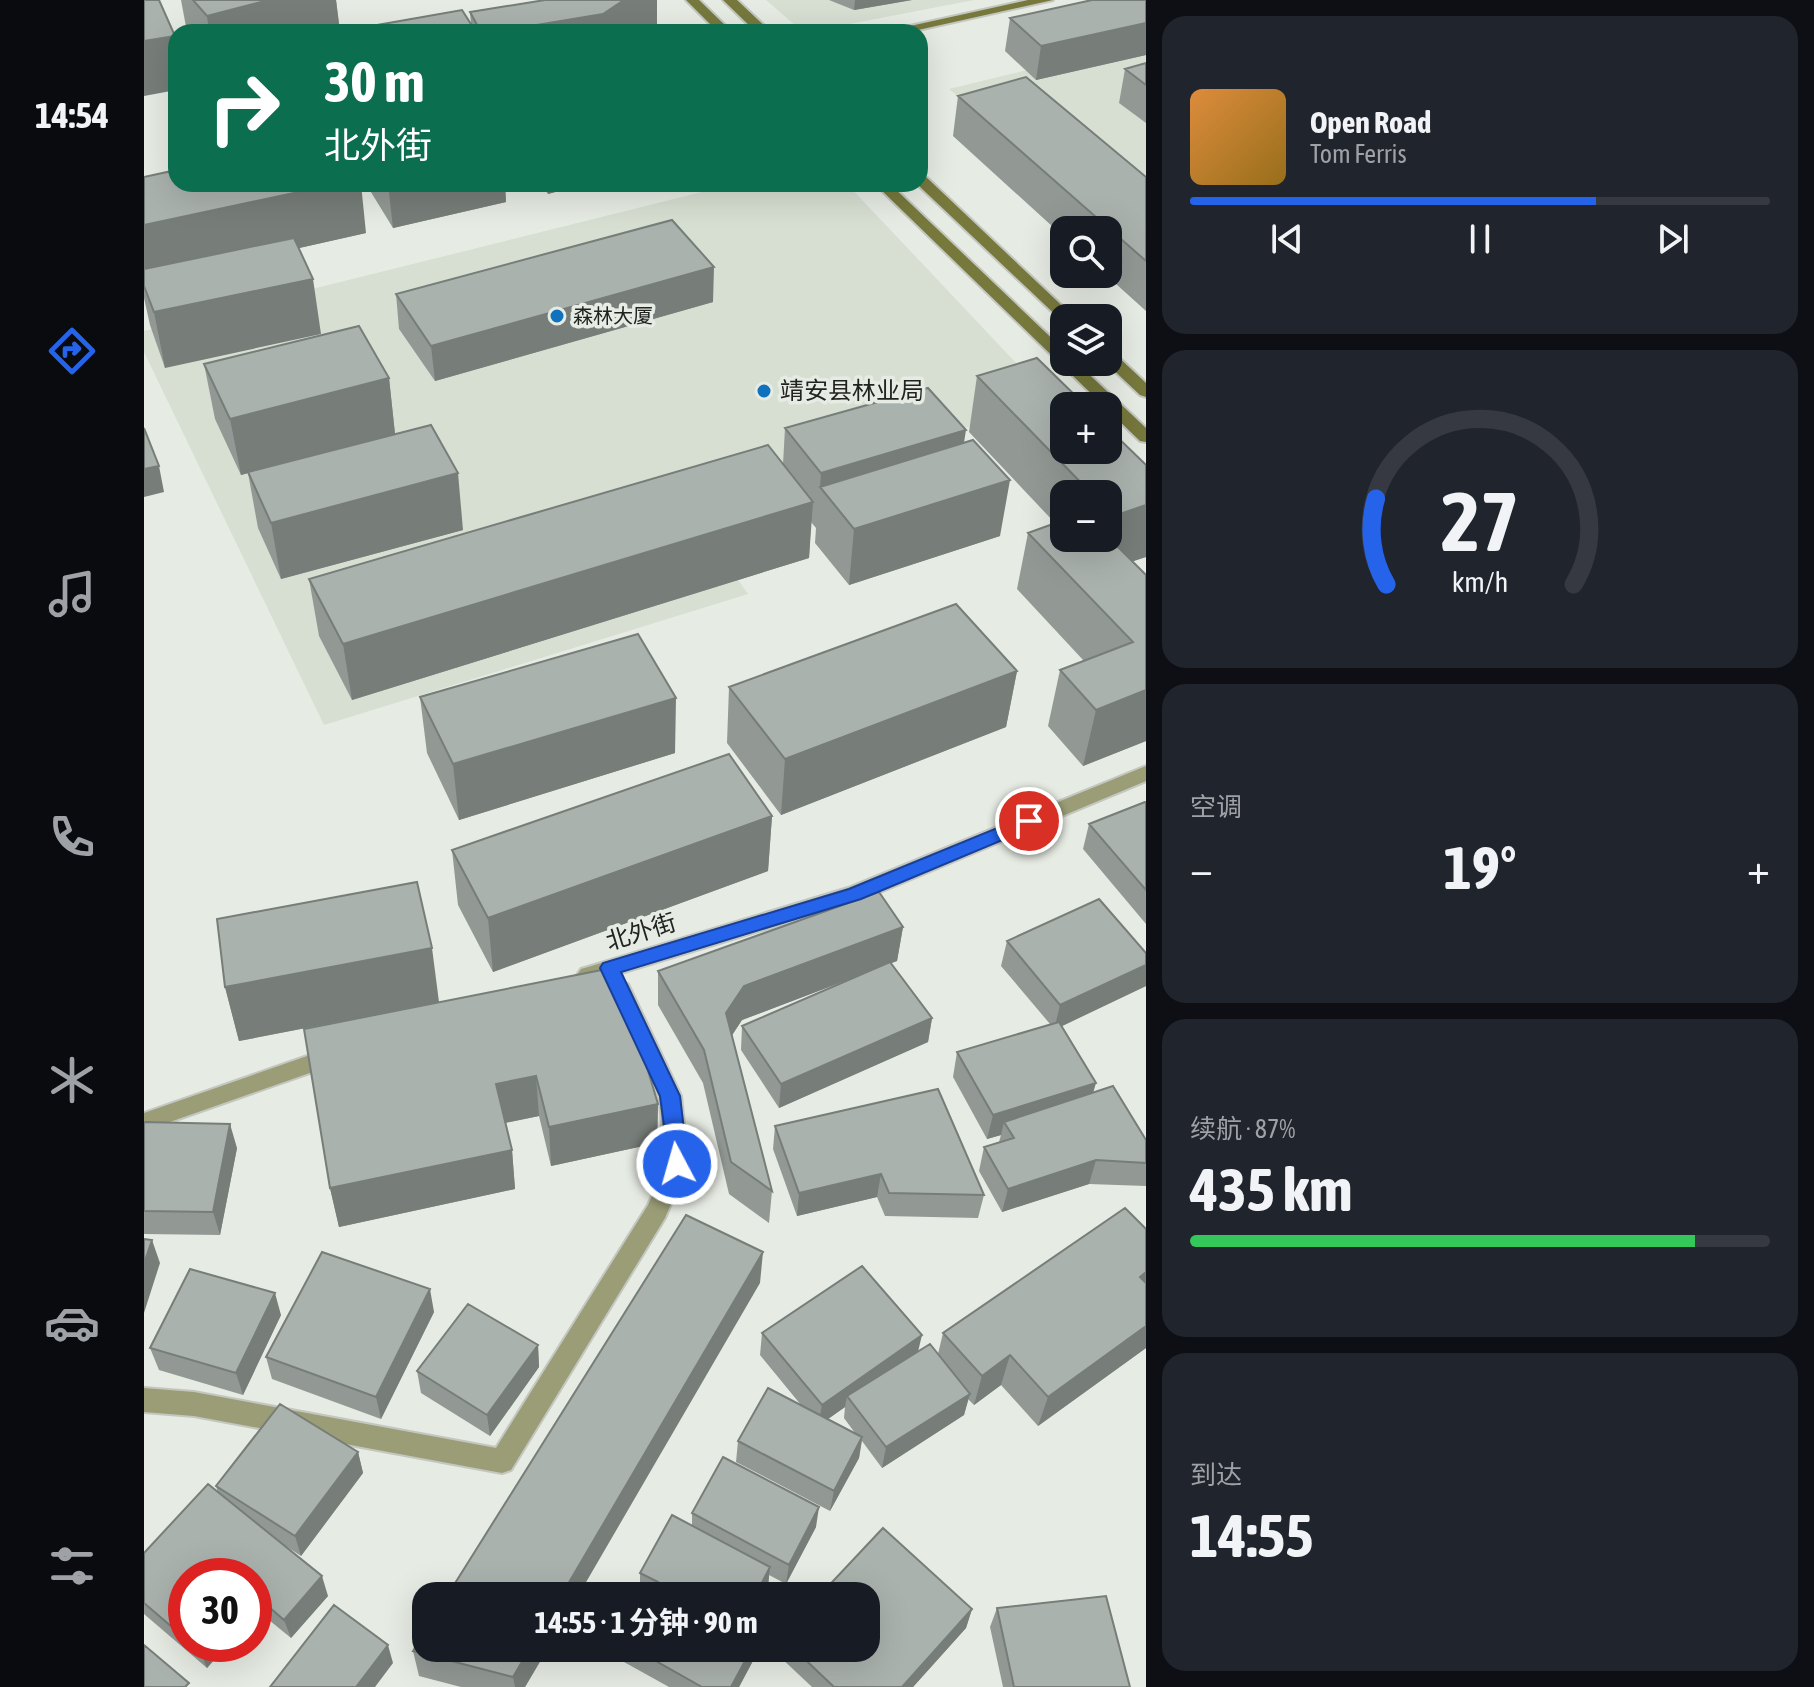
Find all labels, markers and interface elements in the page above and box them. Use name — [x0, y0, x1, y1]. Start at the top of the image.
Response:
text: 30 m — [324, 50, 425, 114]
icon: right — [192, 56, 296, 160]
text: 14:54 — [35, 94, 109, 136]
text: Open Road — [1310, 105, 1431, 139]
text: 北外街 — [324, 124, 432, 166]
text: Tom Ferris — [1310, 139, 1407, 169]
map controls — [1050, 216, 1122, 552]
button: search — [1050, 216, 1122, 288]
icon: previous — [1265, 217, 1309, 261]
icon: pause — [1458, 217, 1502, 261]
icon: next — [1651, 217, 1695, 261]
place label: 森林大厦 — [573, 304, 653, 327]
button: layers — [1050, 304, 1122, 376]
marker: 森林大厦 — [548, 307, 566, 325]
icon: directions — [44, 323, 100, 379]
place label: 靖安县林业局 — [780, 377, 924, 404]
marker: 靖安县林业局 — [755, 382, 773, 400]
button: + — [1050, 392, 1122, 464]
text: 27 — [1441, 473, 1519, 569]
button: − — [1050, 480, 1122, 552]
text: km/h — [1452, 565, 1508, 598]
icon: music — [44, 566, 100, 622]
pin — [995, 787, 1063, 855]
text: 空调 — [1190, 792, 1242, 822]
icon: arrive — [1007, 799, 1051, 843]
icon: phone — [44, 809, 100, 865]
text: 19° — [1444, 833, 1516, 902]
text: − — [1190, 843, 1213, 893]
text: + — [1747, 843, 1770, 893]
street label: 北外街 — [602, 908, 679, 955]
icon: climate — [44, 1052, 100, 1108]
text: 续航 · 87% — [1190, 1114, 1295, 1144]
position arrow — [635, 1122, 719, 1206]
text: 435 km — [1190, 1155, 1352, 1224]
icon: car — [44, 1295, 100, 1351]
text: 到达 — [1190, 1460, 1242, 1490]
text: 14:55 — [1190, 1501, 1313, 1570]
icon: filters — [44, 1538, 100, 1594]
speed limit sign: 30 — [168, 1558, 272, 1662]
text: 14:55 · 1 分钟 · 90 m — [534, 1605, 758, 1639]

